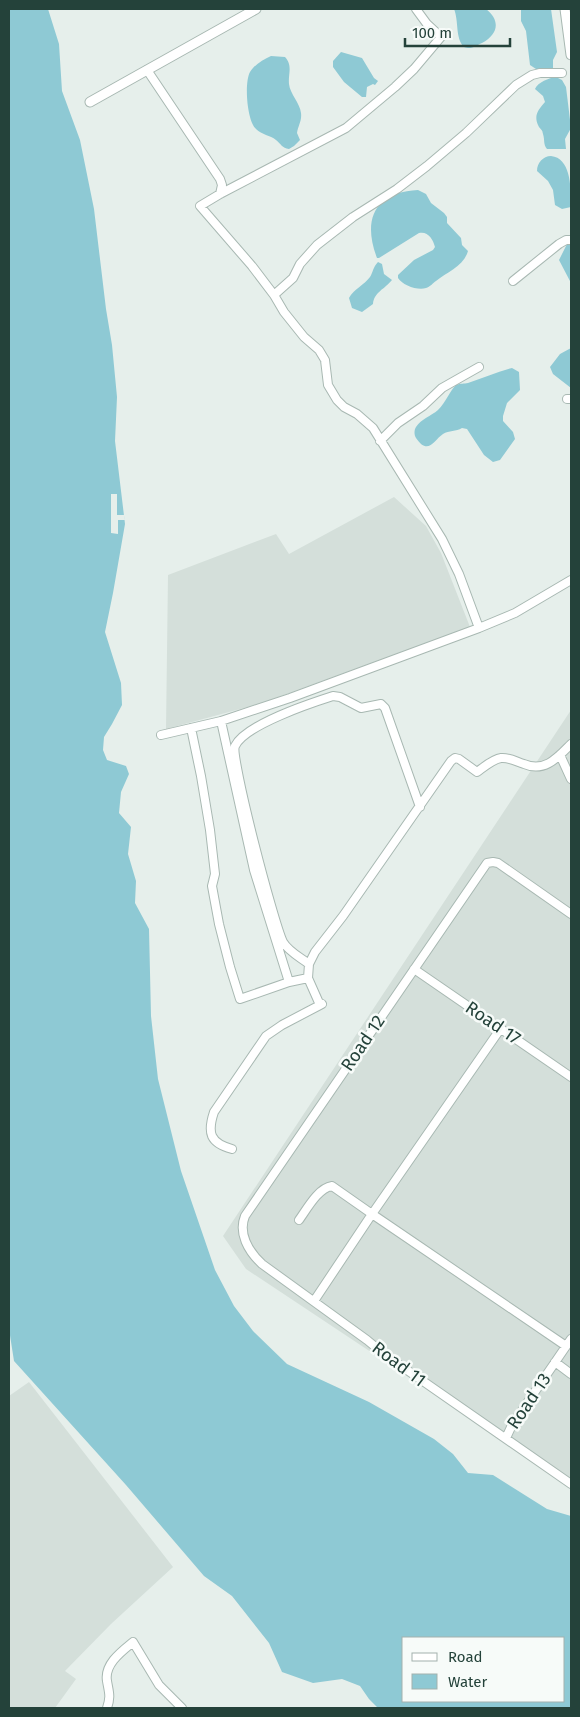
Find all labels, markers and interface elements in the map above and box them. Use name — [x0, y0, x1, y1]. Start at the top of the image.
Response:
scale bar — [405, 15, 510, 47]
text: 100 m — [412, 24, 452, 42]
street label: Road 17 — [461, 997, 525, 1049]
street label: Road 12 — [336, 1011, 390, 1075]
street label: Road 11 — [368, 1337, 430, 1391]
street label: Road 13 — [502, 1369, 556, 1433]
legend — [402, 1637, 565, 1702]
text: Road — [448, 1648, 483, 1666]
text: Water — [448, 1673, 487, 1691]

